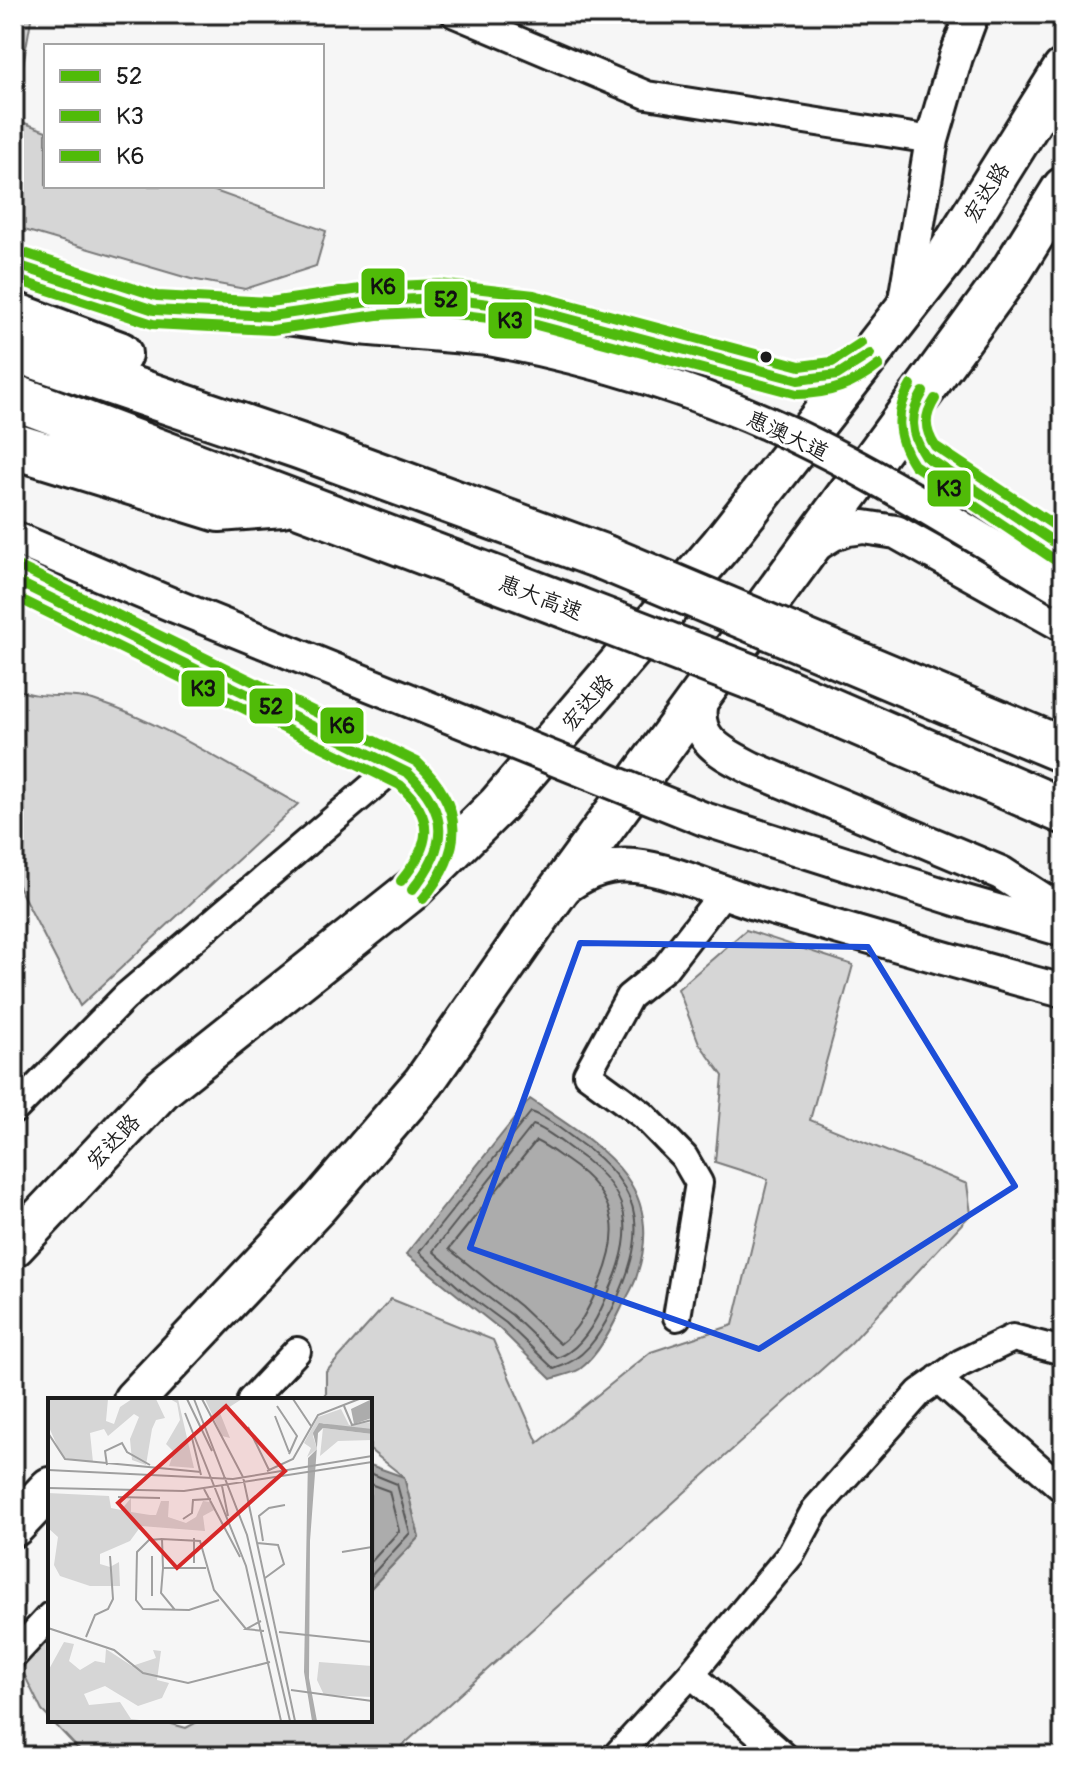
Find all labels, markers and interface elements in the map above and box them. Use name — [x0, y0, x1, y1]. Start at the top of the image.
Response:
legend — [44, 44, 324, 188]
text: 52 — [116, 62, 142, 91]
text: K3 — [116, 102, 144, 131]
text: K6 — [116, 142, 144, 171]
street label: 宏达路 — [957, 157, 1016, 228]
line badge: K6 — [360, 267, 406, 306]
text: K6 — [370, 273, 396, 301]
line badge: 52 — [423, 280, 469, 318]
text: 52 — [434, 286, 458, 314]
line badge: K3 — [487, 301, 533, 340]
text: K3 — [497, 307, 523, 335]
unlabelled marker — [758, 349, 774, 365]
street label: 惠澳大道 — [742, 405, 833, 467]
line badge: K3 — [926, 469, 972, 508]
text: K3 — [936, 475, 962, 503]
street label: 惠大高速 — [495, 569, 587, 627]
line badge: K3 — [180, 669, 226, 708]
street label: 宏达路 — [556, 669, 620, 737]
text: K3 — [190, 675, 216, 703]
line badge: 52 — [248, 687, 294, 725]
text: 52 — [259, 693, 283, 721]
line badge: K6 — [319, 706, 365, 745]
text: K6 — [329, 712, 355, 740]
street label: 宏达路 — [81, 1108, 146, 1175]
inset map — [48, 1398, 372, 1722]

